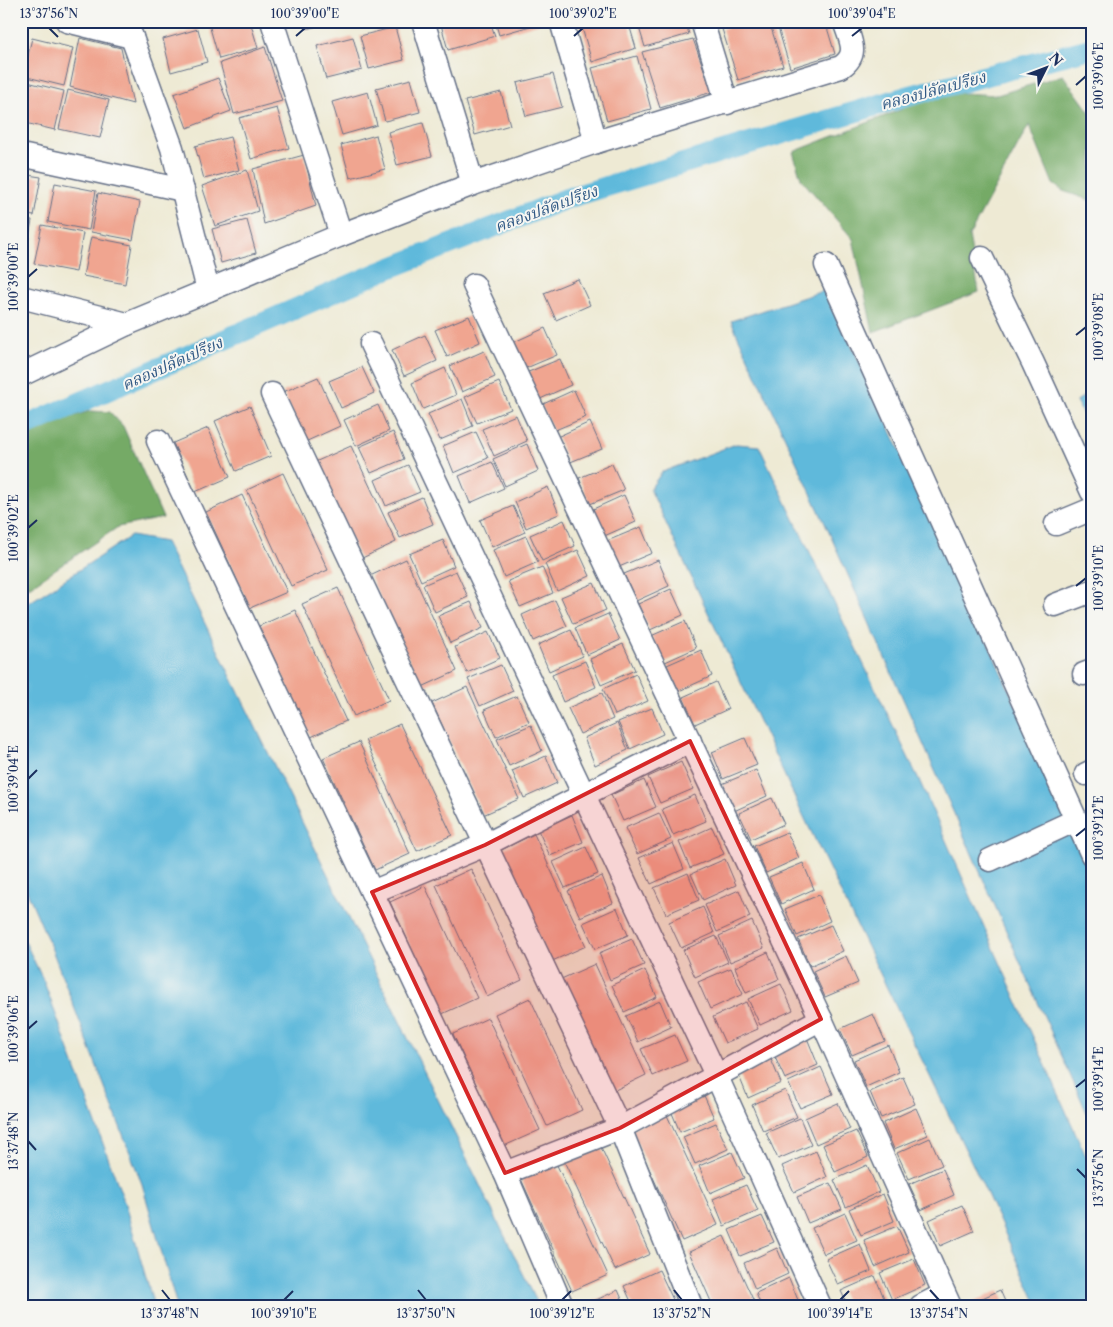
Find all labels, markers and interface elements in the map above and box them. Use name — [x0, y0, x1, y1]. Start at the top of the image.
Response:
text: 13°37'56"N — [20, 6, 78, 21]
text: 100°39'00"E — [271, 6, 339, 21]
text: 100°39'02"E — [549, 6, 617, 21]
text: 100°39'04"E — [828, 6, 896, 21]
north arrow — [1020, 42, 1070, 92]
text: 100°39'06"E — [1091, 42, 1106, 110]
text: N — [1045, 49, 1066, 70]
water label: คลองปลัดเปรียง — [878, 66, 989, 114]
water label: คลองปลัดเปรียง — [492, 180, 601, 236]
text: 100°39'00"E — [6, 243, 21, 311]
text: 100°39'08"E — [1091, 293, 1106, 361]
water label: คลองปลัดเปรียง — [119, 331, 226, 394]
text: 100°39'02"E — [6, 494, 21, 562]
text: 100°39'10"E — [1091, 545, 1106, 611]
text: 100°39'04"E — [6, 745, 21, 813]
text: 100°39'12"E — [1091, 795, 1106, 861]
text: 100°39'06"E — [6, 995, 21, 1063]
text: 100°39'14"E — [1091, 1046, 1106, 1112]
text: 13°37'48"N — [6, 1112, 21, 1170]
text: 13°37'56"N — [1091, 1149, 1106, 1207]
text: 13°37'48"N — [141, 1306, 199, 1321]
text: 100°39'10"E — [251, 1306, 317, 1321]
text: 13°37'50"N — [396, 1306, 456, 1321]
text: 100°39'12"E — [529, 1306, 595, 1321]
text: 13°37'52"N — [653, 1306, 711, 1321]
text: 100°39'14"E — [807, 1306, 873, 1321]
text: 13°37'54"N — [910, 1306, 968, 1321]

